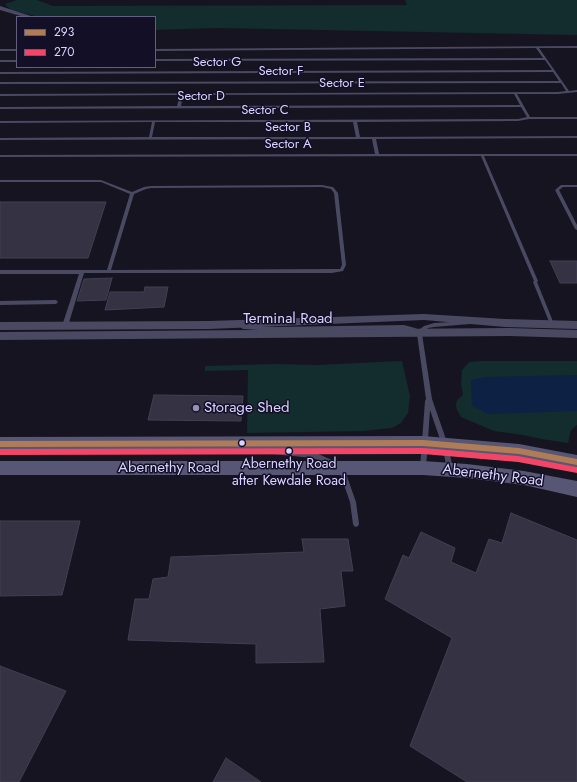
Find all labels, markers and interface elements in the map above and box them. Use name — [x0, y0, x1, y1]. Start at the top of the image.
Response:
legend — [16, 16, 156, 68]
text: 293 — [54, 23, 74, 41]
text: 270 — [54, 43, 74, 61]
street label: Sector G — [193, 55, 241, 71]
street label: Sector F — [258, 64, 304, 80]
street label: Sector E — [319, 76, 365, 92]
street label: Sector D — [177, 89, 225, 105]
street label: Sector C — [241, 103, 289, 119]
street label: Sector B — [265, 120, 311, 136]
street label: Sector A — [264, 137, 312, 153]
street label: Terminal Road — [243, 310, 333, 328]
place label: Storage Shed — [204, 399, 290, 417]
marker: Storage Shed — [191, 403, 201, 413]
unlabelled marker — [237, 438, 247, 448]
marker: Abernethy Road after Kewdale Road — [284, 446, 294, 456]
place label: Abernethy Road after Kewdale Road — [232, 457, 346, 490]
street label: Abernethy Road — [118, 459, 220, 477]
street label: Abernethy Road — [441, 461, 545, 491]

